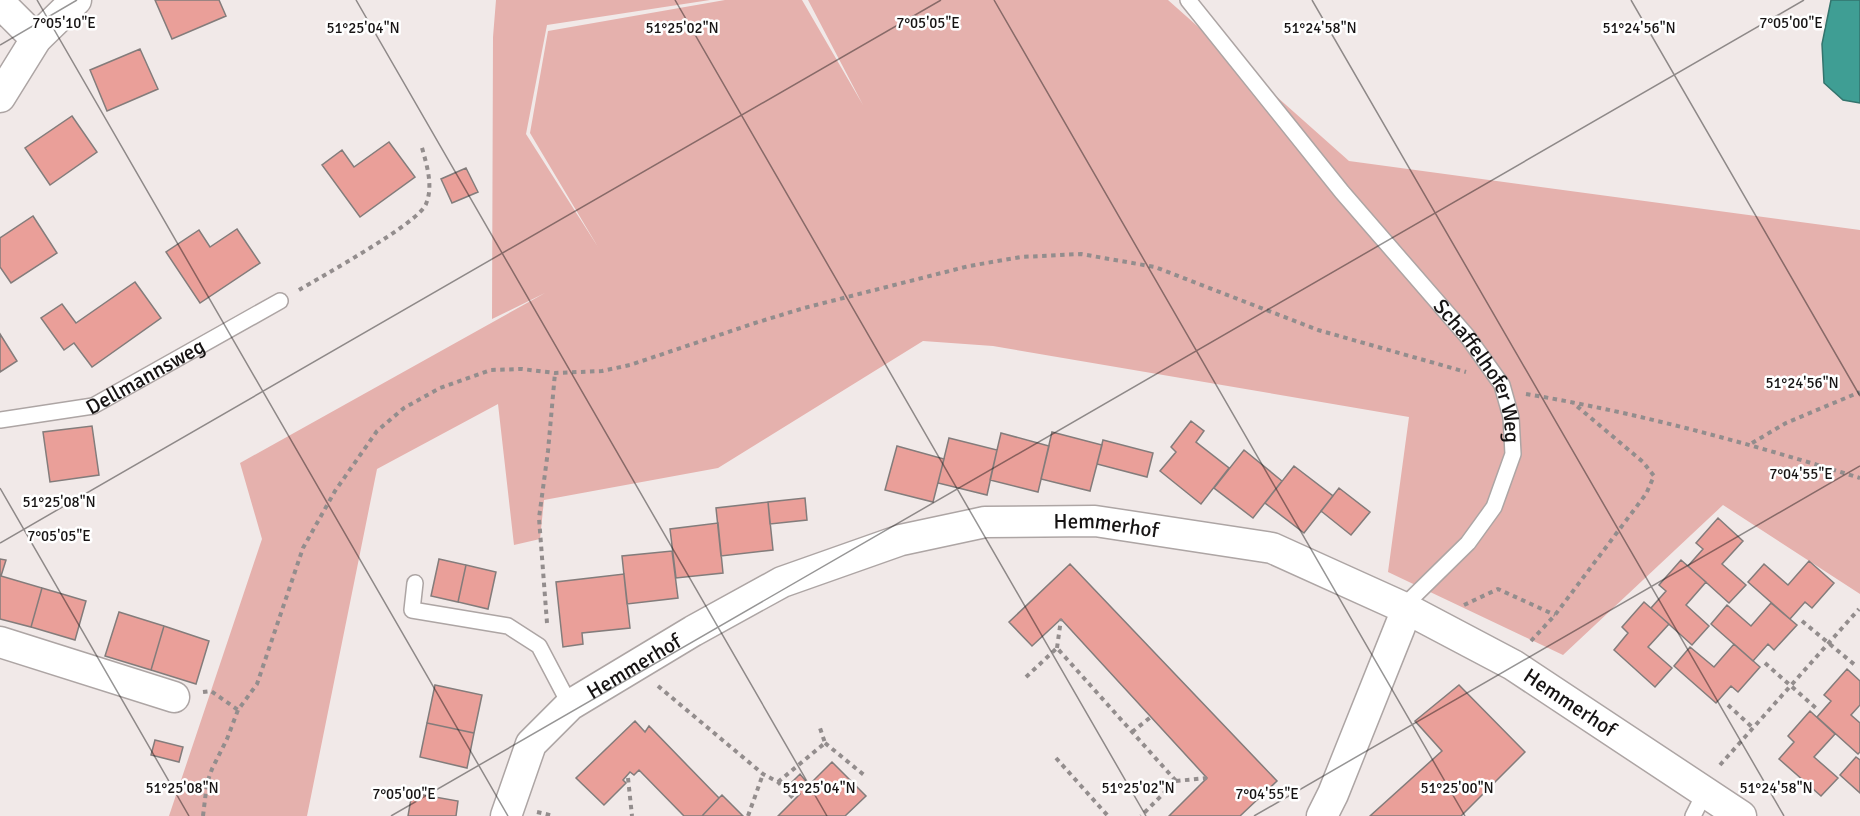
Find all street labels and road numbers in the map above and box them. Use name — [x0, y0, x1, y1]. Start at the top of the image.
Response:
street label: Schaffelhofer Weg — [1428, 294, 1525, 443]
street label: Dellmannsweg — [81, 333, 209, 420]
street label: Hemmerhof — [1053, 508, 1161, 544]
street label: Hemmerhof — [582, 628, 687, 705]
street label: Hemmerhof — [1519, 663, 1622, 743]

